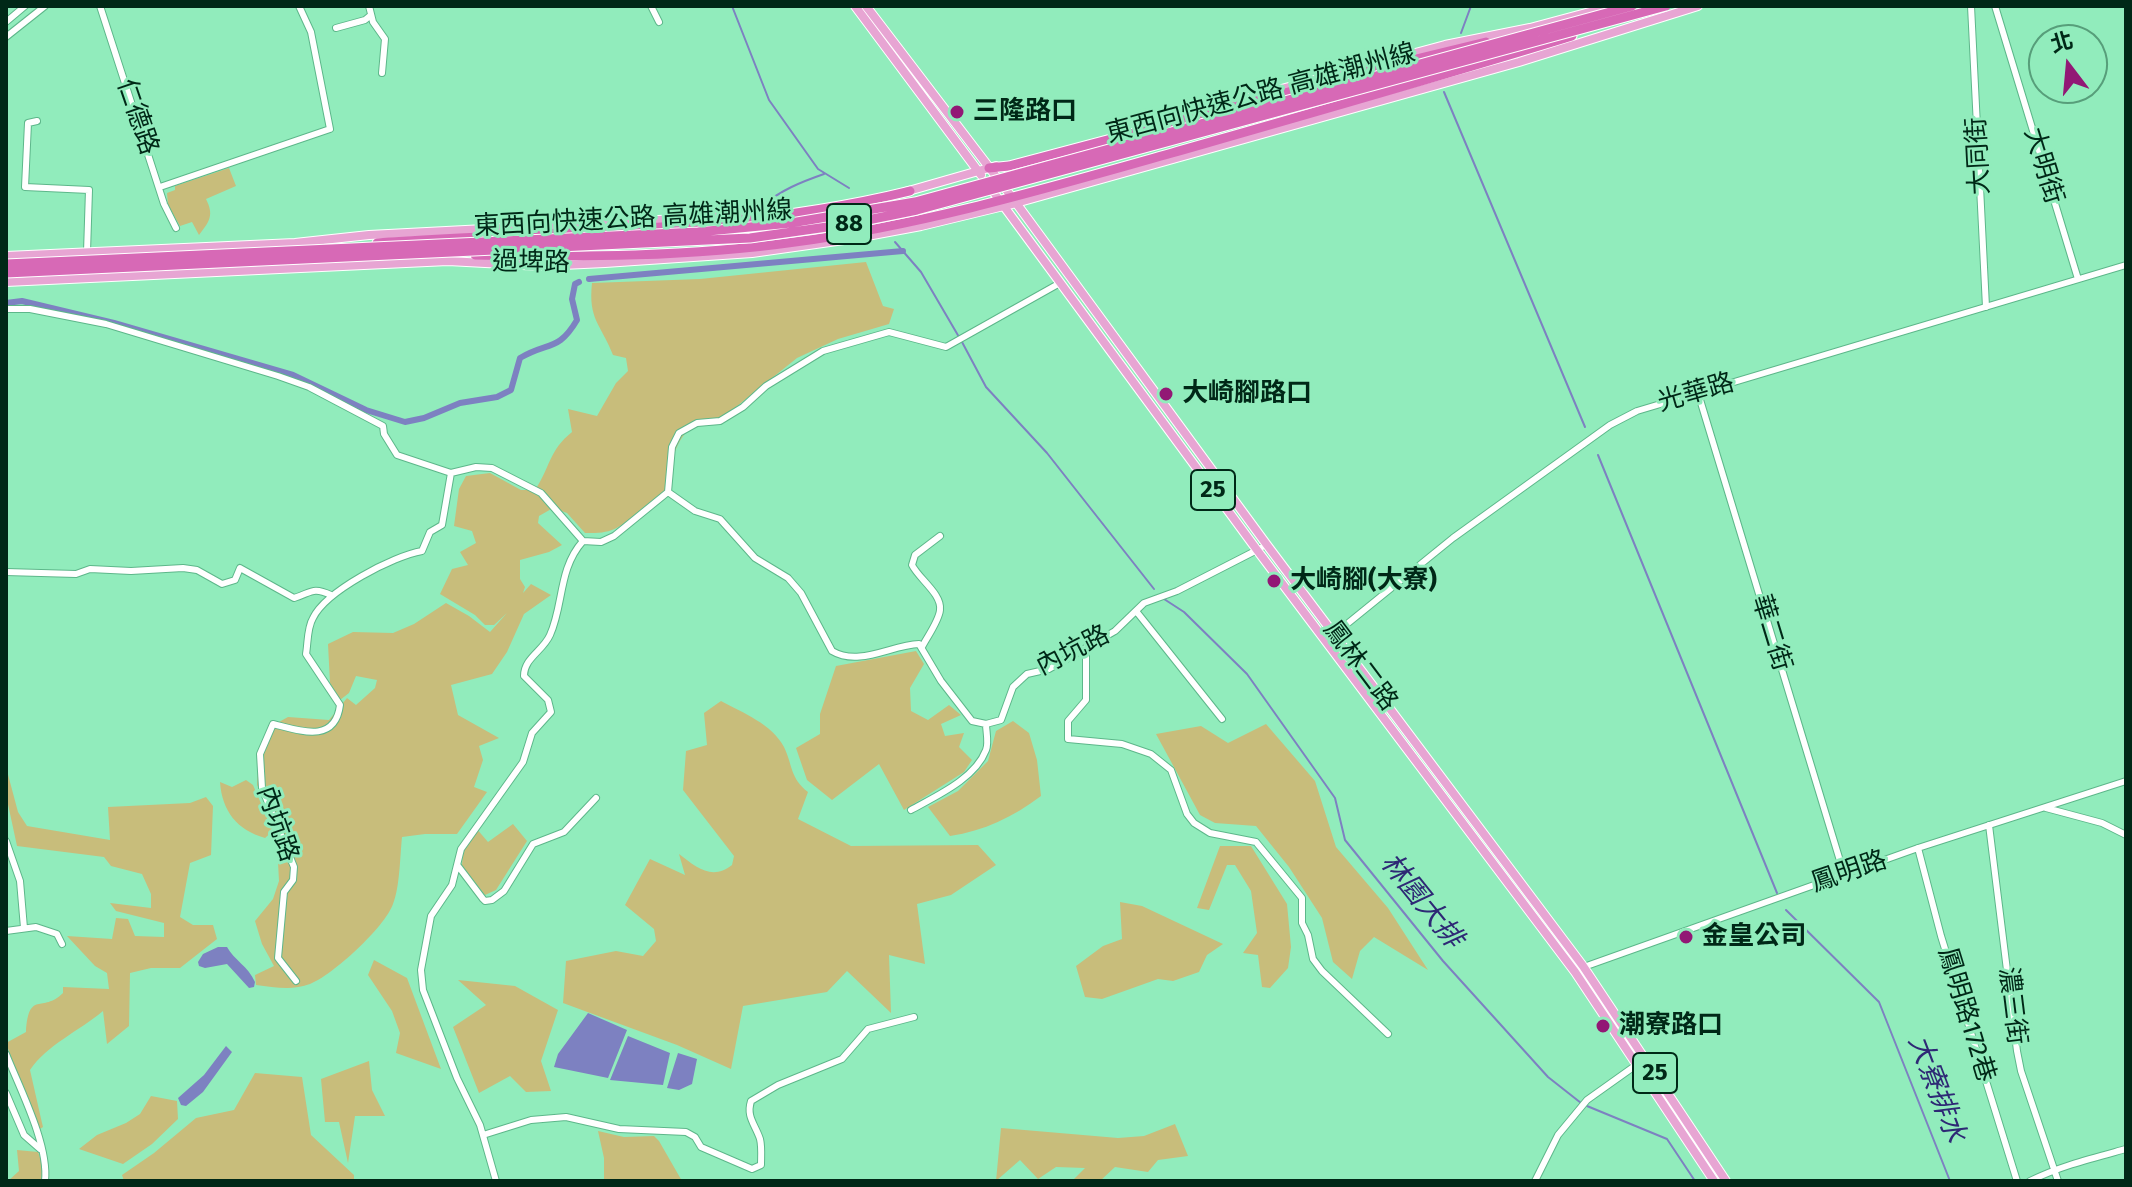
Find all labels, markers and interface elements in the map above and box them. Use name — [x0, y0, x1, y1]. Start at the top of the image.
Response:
north arrow — [2028, 24, 2108, 104]
text: 北 — [2047, 26, 2076, 58]
street label: 東西向快速公路 高雄潮州線 — [1103, 38, 1419, 150]
street label: 仁德路 — [110, 75, 164, 159]
place label: 三隆路口 — [973, 96, 1077, 128]
marker: 三隆路口 — [948, 103, 966, 121]
street label: 大同街 — [1961, 116, 1997, 196]
street label: 大明街 — [2017, 124, 2069, 208]
street label: 東西向快速公路 高雄潮州線 — [473, 195, 793, 243]
road number: 88 — [827, 204, 871, 244]
street label: 過埤路 — [492, 247, 570, 279]
street label: 光華路 — [1654, 367, 1738, 419]
place label: 大崎腳路口 — [1182, 378, 1312, 410]
marker: 大崎腳路口 — [1157, 385, 1175, 403]
road number: 25 — [1191, 470, 1235, 510]
place label: 大崎腳(大寮) — [1290, 565, 1437, 597]
marker: 大崎腳(大寮) — [1265, 572, 1283, 590]
street label: 華二街 — [1745, 591, 1797, 675]
street label: 鳳林二路 — [1316, 615, 1404, 717]
street label: 內坑路 — [1031, 619, 1115, 683]
street label: 內坑路 — [250, 782, 304, 866]
street label: 鳳明路 — [1807, 845, 1891, 899]
water label: 林園大排 — [1373, 847, 1469, 955]
place label: 金皇公司 — [1702, 921, 1806, 953]
marker: 金皇公司 — [1677, 928, 1695, 946]
street label: 鳳明路172巷 — [1931, 944, 2001, 1086]
street label: 濃三街 — [1992, 965, 2032, 1047]
place label: 潮寮路口 — [1619, 1010, 1723, 1042]
marker: 潮寮路口 — [1594, 1017, 1612, 1035]
water label: 大寮排水 — [1900, 1031, 1972, 1147]
road number: 25 — [1633, 1053, 1677, 1093]

